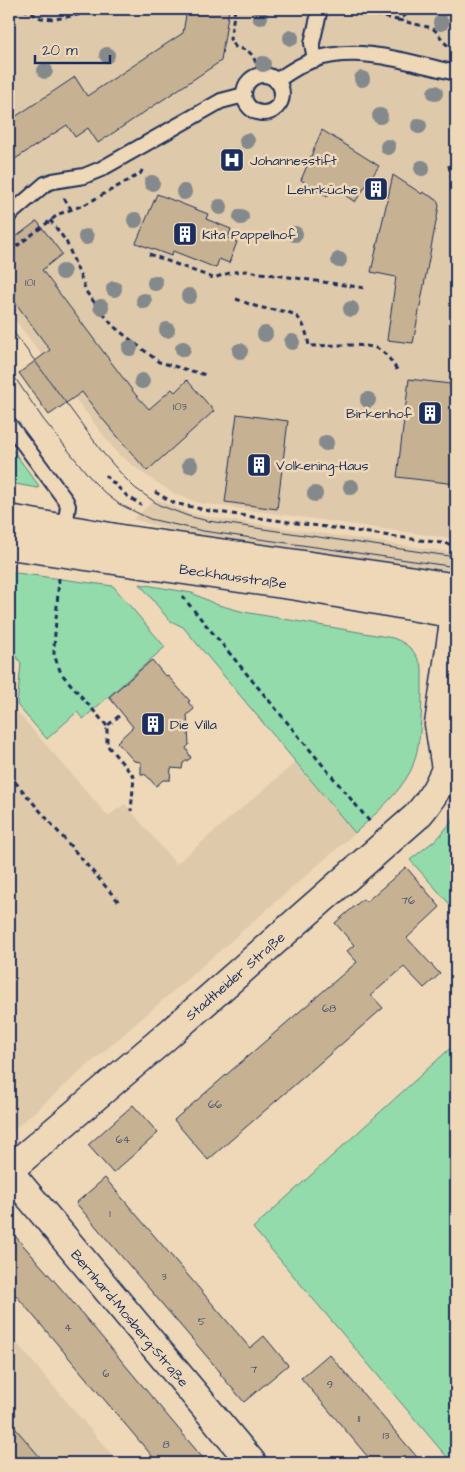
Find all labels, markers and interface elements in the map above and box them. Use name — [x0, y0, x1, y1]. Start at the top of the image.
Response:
scale bar — [35, 32, 110, 64]
text: 20 m — [42, 40, 78, 61]
hospital icon: Johannesstift — [219, 147, 245, 173]
place label: Johannesstift — [250, 151, 337, 171]
building icon: Lehrküche — [363, 176, 389, 202]
place label: Lehrküche — [287, 180, 358, 200]
building icon: Kita Pappelhof — [172, 221, 198, 247]
place label: Kita Pappelhof — [202, 225, 296, 245]
house number: 101 — [25, 275, 35, 290]
house number: 103 — [173, 399, 187, 414]
building icon: Birkenhof — [417, 400, 443, 426]
place label: Birkenhof — [346, 404, 413, 424]
building icon: Volkening-Haus — [246, 452, 272, 478]
place label: Volkening-Haus — [276, 456, 368, 476]
street label: Beckhausstraße — [178, 560, 288, 594]
building icon: Die Villa — [140, 711, 166, 737]
place label: Die Villa — [170, 715, 217, 735]
house number: 76 — [401, 893, 415, 908]
street label: Stadtheider Straße — [181, 927, 290, 1026]
house number: 68 — [322, 1001, 336, 1016]
house number: 66 — [208, 1097, 222, 1112]
house number: 64 — [116, 1132, 131, 1147]
house number: 1 — [109, 1206, 111, 1221]
street label: Bernhard-Mosberg-Straße — [66, 1246, 193, 1392]
house number: 3 — [161, 1269, 167, 1284]
house number: 5 — [198, 1314, 206, 1329]
house number: 4 — [64, 1320, 72, 1335]
house number: 7 — [251, 1362, 258, 1377]
house number: 6 — [103, 1366, 110, 1381]
house number: 9 — [327, 1377, 333, 1392]
house number: 11 — [358, 1411, 361, 1426]
house number: 13 — [382, 1428, 390, 1443]
house number: 8 — [162, 1437, 170, 1452]

